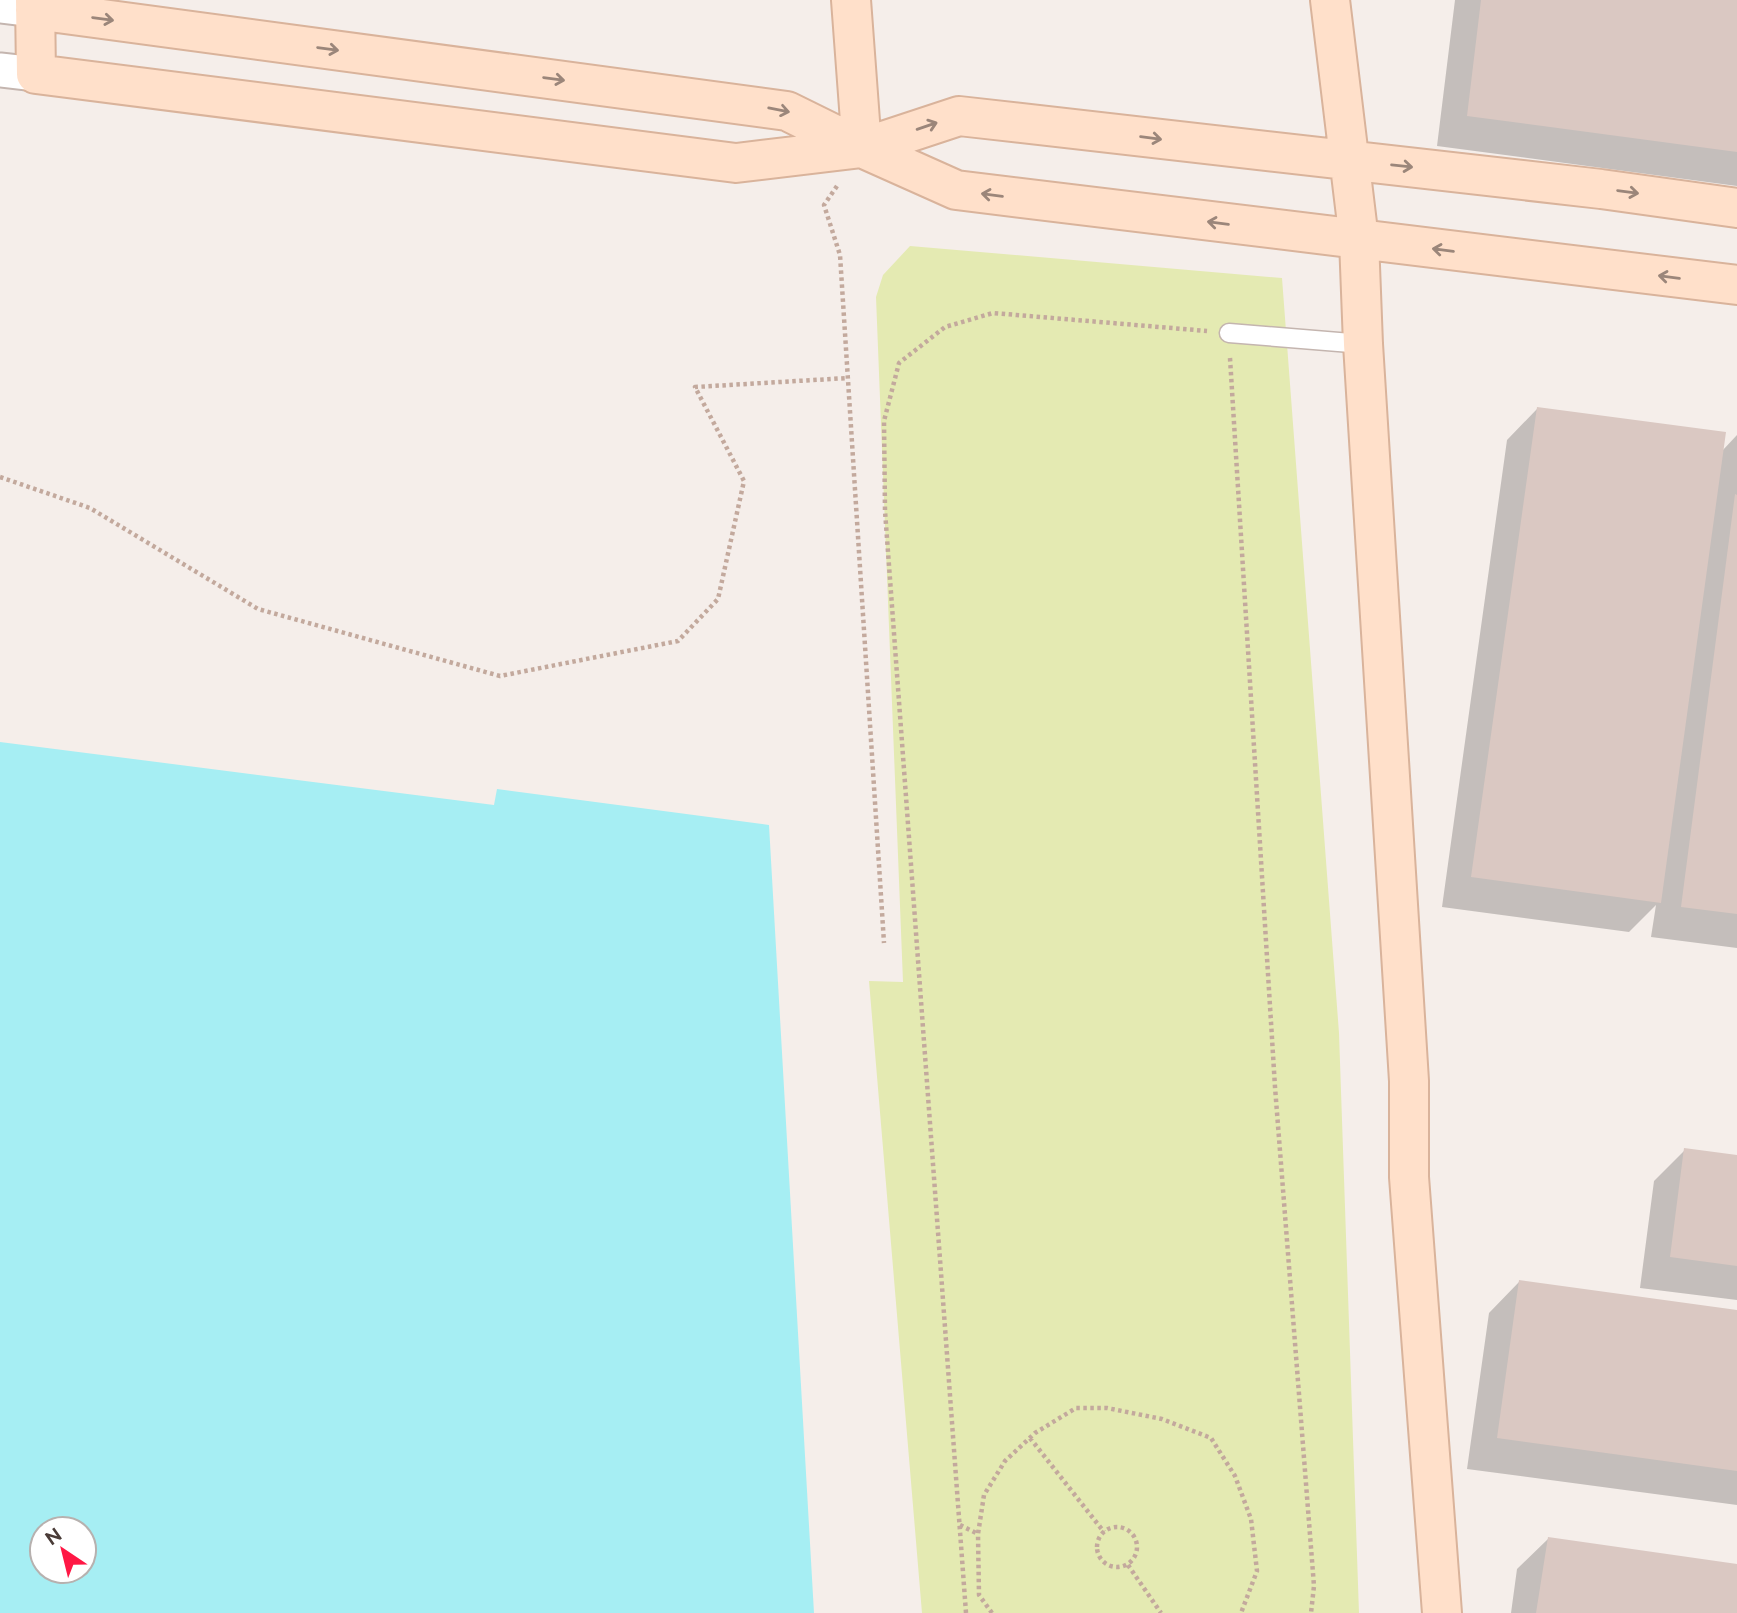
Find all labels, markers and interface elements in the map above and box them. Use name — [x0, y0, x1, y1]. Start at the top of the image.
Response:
one-way arrow — [91, 13, 114, 26]
one-way arrow — [317, 43, 339, 56]
one-way arrow — [542, 73, 565, 86]
one-way arrow — [767, 104, 790, 118]
one-way arrow — [915, 119, 937, 131]
one-way arrow — [1139, 131, 1162, 144]
one-way arrow — [1390, 160, 1412, 173]
one-way arrow — [1616, 186, 1638, 199]
one-way arrow — [981, 188, 1004, 201]
one-way arrow — [1207, 216, 1229, 229]
one-way arrow — [1432, 244, 1455, 257]
one-way arrow — [1658, 271, 1681, 284]
north arrow — [28, 1515, 98, 1585]
text: N — [41, 1523, 65, 1549]

